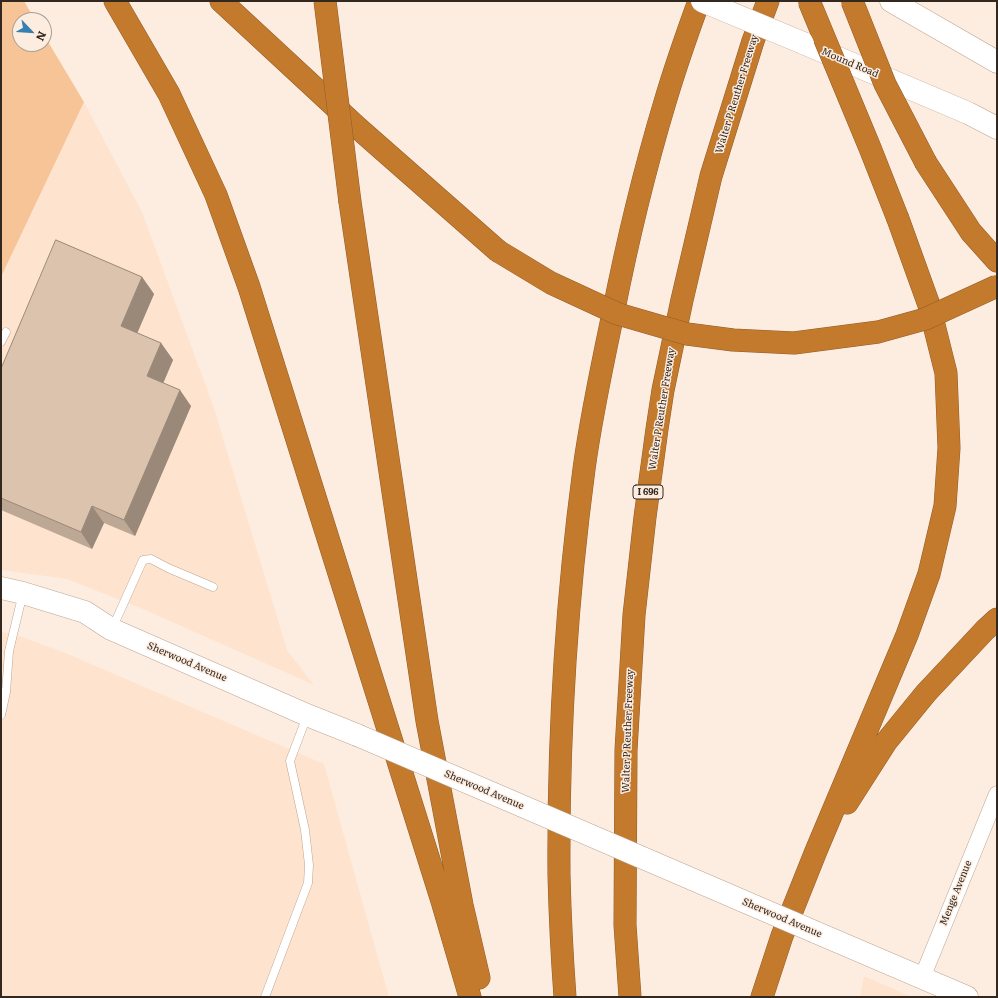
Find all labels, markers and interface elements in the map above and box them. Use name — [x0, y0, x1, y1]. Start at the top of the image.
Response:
north arrow — [12, 12, 52, 52]
text: N — [33, 29, 51, 44]
street label: Walter P Reuther Freeway — [713, 33, 761, 155]
street label: Mound Road — [820, 46, 880, 80]
street label: Walter P Reuther Freeway — [646, 347, 678, 471]
road number: I 696 — [633, 485, 663, 499]
street label: Sherwood Avenue — [145, 640, 229, 684]
street label: Walter P Reuther Freeway — [620, 669, 636, 793]
street label: Sherwood Avenue — [442, 768, 526, 812]
street label: Menge Avenue — [937, 859, 975, 927]
street label: Sherwood Avenue — [740, 896, 824, 940]

